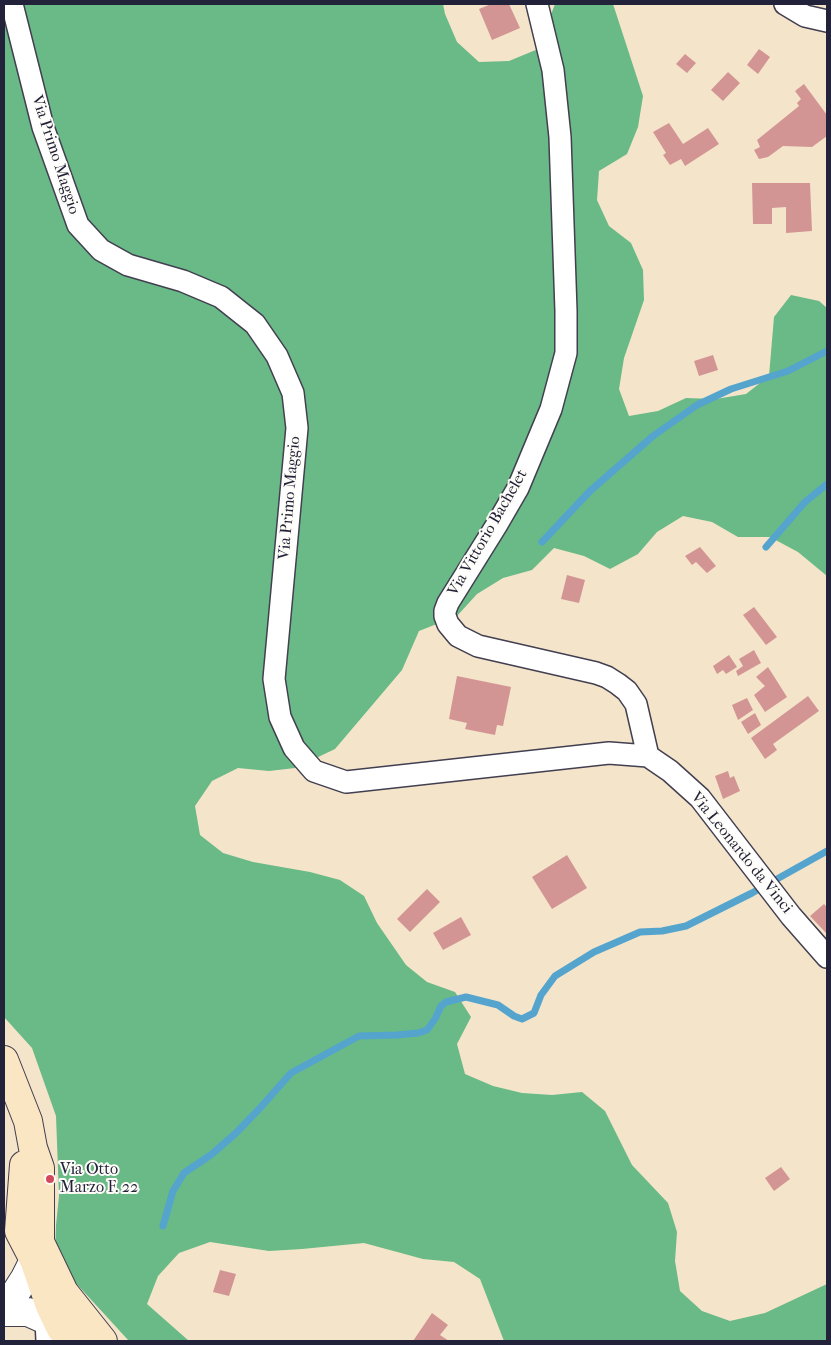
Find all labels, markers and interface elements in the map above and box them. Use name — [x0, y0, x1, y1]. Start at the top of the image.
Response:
street label: Via Primo Maggio — [27, 93, 83, 217]
street label: Via Primo Maggio — [275, 435, 305, 561]
street label: Via Vittorio Bachelet — [444, 466, 532, 600]
street label: Via Leonardo da Vinci — [686, 788, 796, 918]
place label: Via Otto Marzo F. 22 — [60, 1160, 138, 1198]
marker: Via Otto Marzo F. 22 — [44, 1173, 56, 1185]

